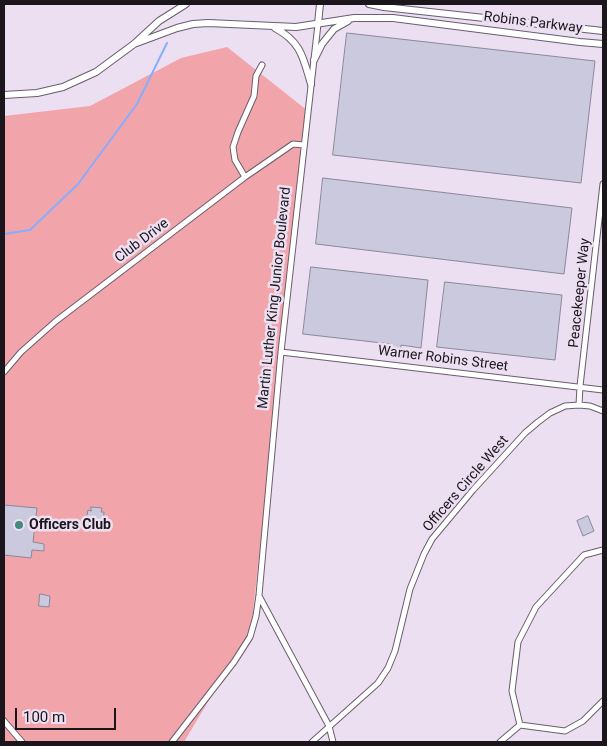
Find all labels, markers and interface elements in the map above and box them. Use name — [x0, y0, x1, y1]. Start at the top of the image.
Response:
street label: Robins Parkway — [483, 9, 583, 37]
street label: Martin Luther King Junior Boulevard — [255, 186, 295, 410]
street label: Club Drive — [112, 215, 172, 267]
street label: Peacekeeper Way — [566, 237, 594, 349]
street label: Warner Robins Street — [377, 343, 509, 375]
street label: Officers Circle West — [420, 432, 512, 536]
place label: Officers Club — [29, 517, 111, 533]
marker: Officers Club — [13, 519, 25, 531]
scale bar — [18, 698, 119, 730]
text: 100 m — [23, 708, 65, 726]

